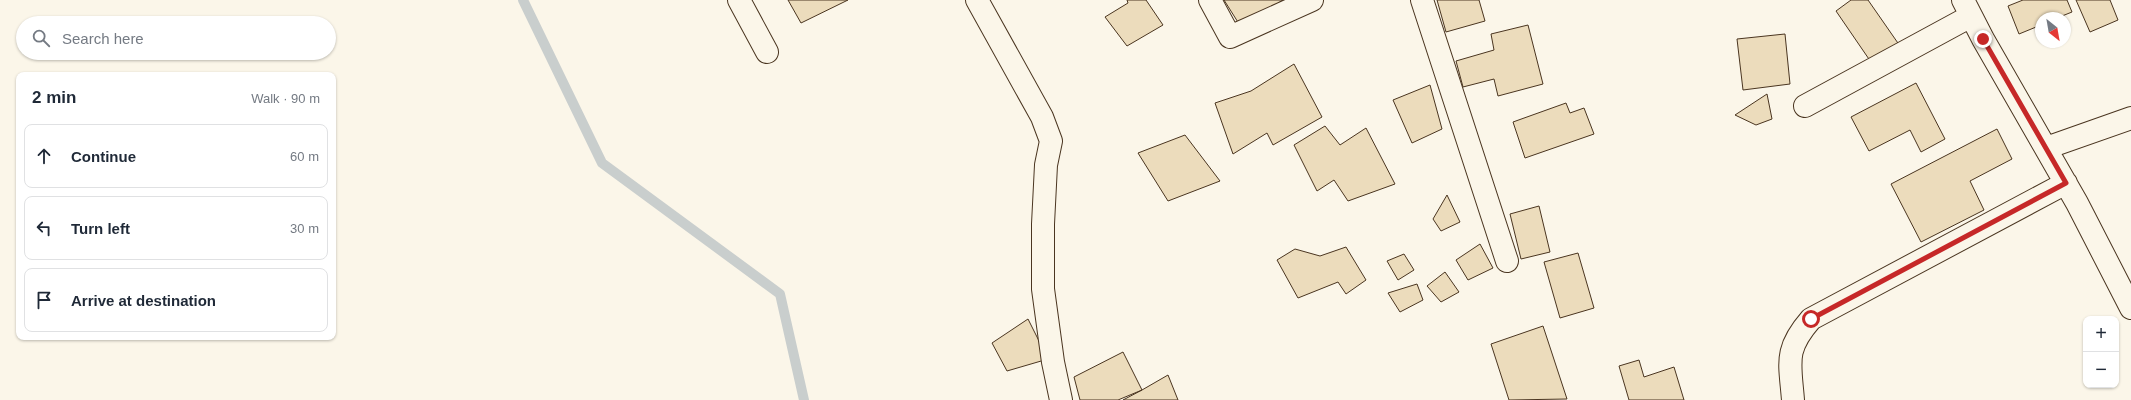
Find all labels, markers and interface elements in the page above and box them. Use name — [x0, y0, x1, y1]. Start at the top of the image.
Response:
north arrow — [2035, 12, 2071, 48]
search box — [16, 16, 336, 60]
icon: search — [30, 27, 52, 49]
text: Search here — [62, 30, 144, 47]
route end — [1974, 30, 1992, 48]
text: 2 min — [32, 88, 76, 107]
text: Walk · 90 m — [251, 91, 320, 106]
icon: ahead — [33, 145, 55, 167]
text: Continue — [71, 148, 136, 165]
text: 60 m — [290, 149, 319, 164]
icon: left — [33, 217, 55, 239]
text: Turn left — [71, 220, 130, 237]
text: 30 m — [290, 221, 319, 236]
icon: arrive — [33, 289, 55, 311]
text: Arrive at destination — [71, 292, 216, 309]
route start — [1802, 310, 1820, 328]
map controls — [2083, 316, 2119, 388]
button: + — [2083, 316, 2119, 352]
button: − — [2083, 352, 2119, 388]

